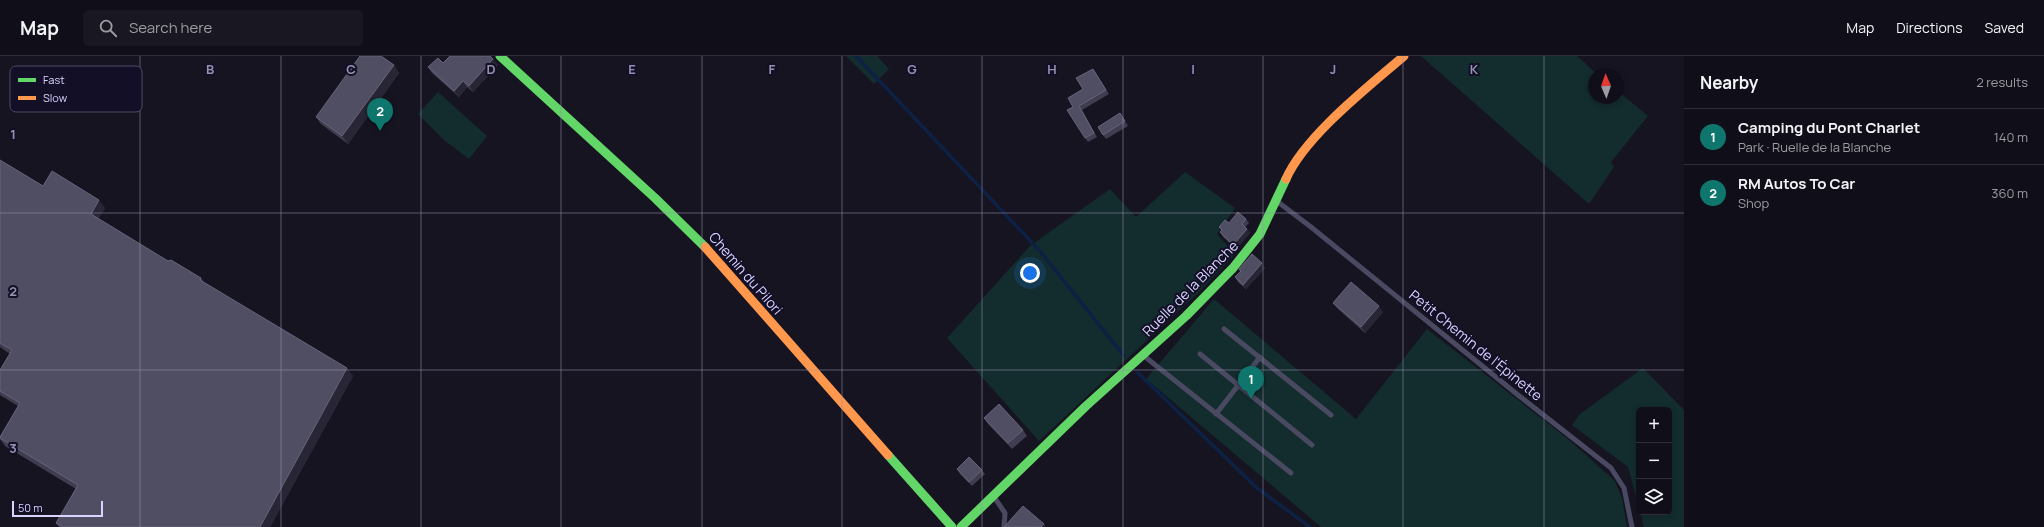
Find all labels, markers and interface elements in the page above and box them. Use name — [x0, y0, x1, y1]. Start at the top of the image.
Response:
search box — [83, 10, 363, 46]
text: Map — [20, 15, 59, 41]
icon: search — [97, 17, 119, 39]
text: Search here — [129, 17, 212, 38]
text: Map — [1846, 18, 1874, 37]
text: Directions — [1896, 18, 1963, 37]
text: Saved — [1985, 18, 2024, 37]
text: B — [206, 60, 214, 78]
text: C — [346, 60, 356, 78]
text: D — [486, 60, 496, 78]
text: E — [628, 60, 636, 78]
text: F — [769, 60, 776, 78]
text: G — [907, 60, 917, 78]
text: H — [1047, 60, 1057, 78]
text: I — [1191, 60, 1195, 78]
text: J — [1330, 60, 1336, 78]
text: K — [1470, 60, 1479, 78]
legend — [10, 66, 142, 112]
north arrow — [1588, 68, 1624, 104]
text: Nearby — [1700, 71, 1758, 94]
text: Fast — [43, 72, 65, 87]
text: 2 results — [1976, 73, 2028, 91]
text: Slow — [43, 90, 68, 105]
pin: 2 — [367, 98, 393, 131]
text: Camping du Pont Charlet — [1738, 117, 1920, 138]
text: 1 — [10, 125, 16, 143]
text: 1 — [1710, 128, 1716, 146]
text: 140 m — [1994, 128, 2028, 146]
text: Park · Ruelle de la Blanche — [1738, 138, 1891, 156]
text: RM Autos To Car — [1738, 173, 1855, 194]
text: 2 — [1709, 184, 1717, 202]
text: 360 m — [1991, 184, 2028, 202]
text: Shop — [1738, 194, 1769, 212]
street label: Chemin du Pilori — [705, 228, 787, 318]
street label: Ruelle de la Blanche — [1138, 236, 1242, 340]
your location — [1020, 263, 1040, 283]
text: 2 — [9, 282, 17, 300]
street label: Petit Chemin de l'Épinette — [1405, 285, 1547, 405]
pin: 1 — [1238, 366, 1264, 399]
map controls — [1636, 407, 1672, 515]
button: + — [1636, 407, 1672, 443]
text: 3 — [9, 439, 17, 457]
button: − — [1636, 443, 1672, 479]
button: layers — [1636, 479, 1672, 515]
scale bar — [12, 499, 103, 518]
text: 50 m — [18, 500, 43, 515]

